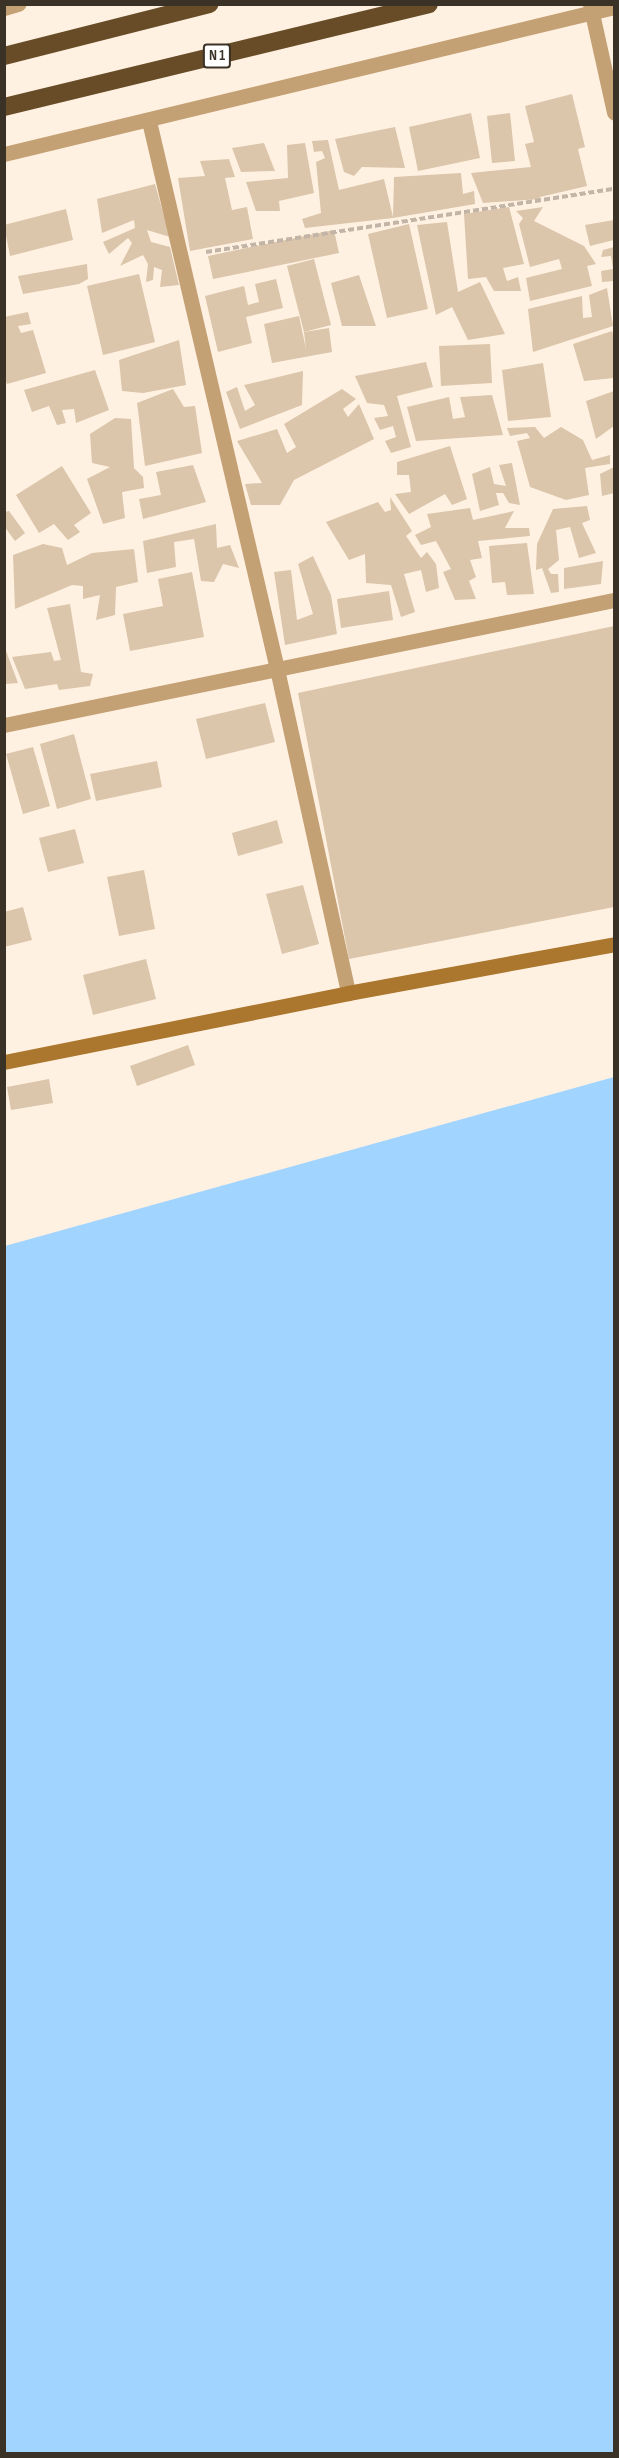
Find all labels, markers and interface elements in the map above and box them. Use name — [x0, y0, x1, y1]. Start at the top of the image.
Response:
road number: N 1 — [202, 44, 232, 68]

